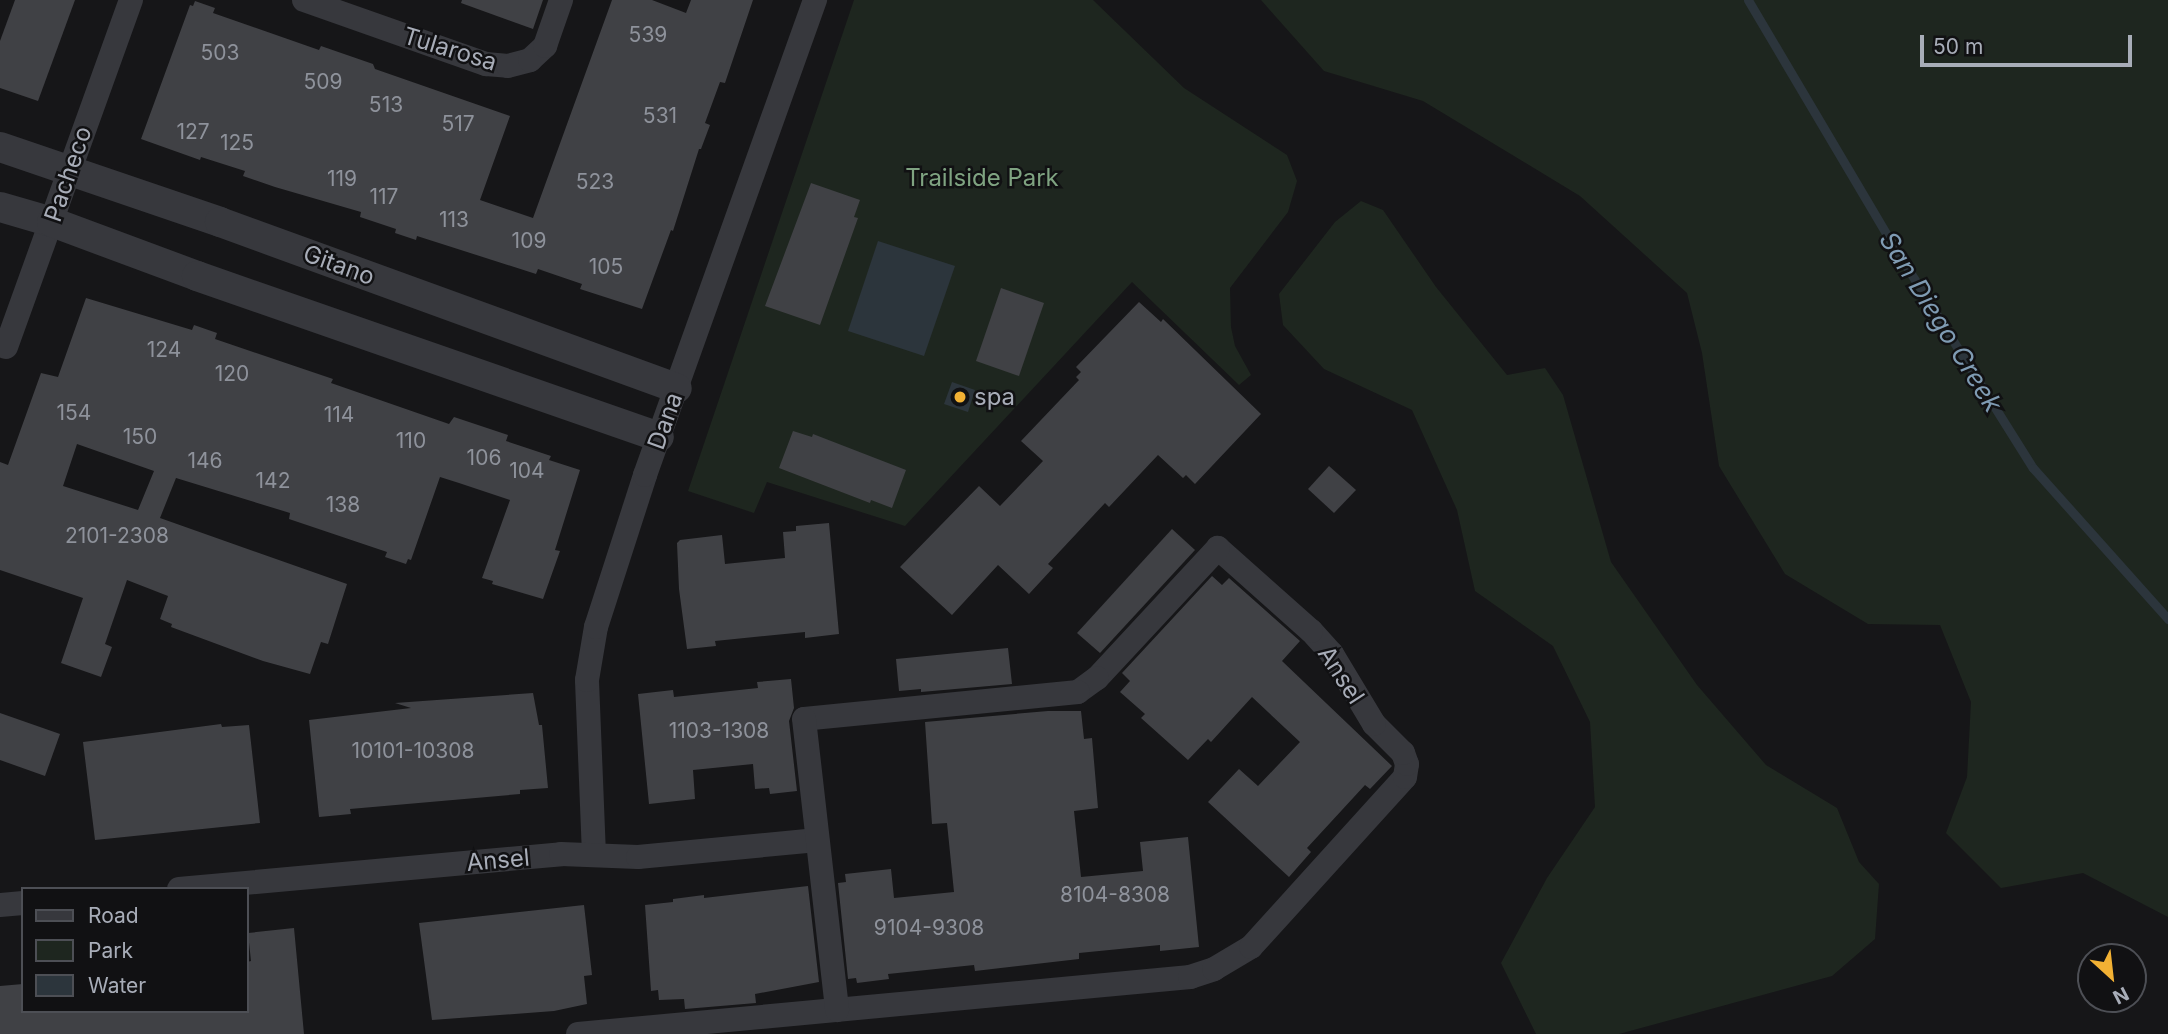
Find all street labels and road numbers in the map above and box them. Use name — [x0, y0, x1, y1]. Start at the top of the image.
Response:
street label: Tularosa — [400, 21, 500, 77]
street label: Pacheco — [38, 123, 98, 225]
street label: Gitano — [299, 239, 379, 291]
street label: Dana — [641, 389, 689, 453]
street label: Ansel — [1312, 641, 1370, 709]
street label: Ansel — [465, 843, 531, 877]

